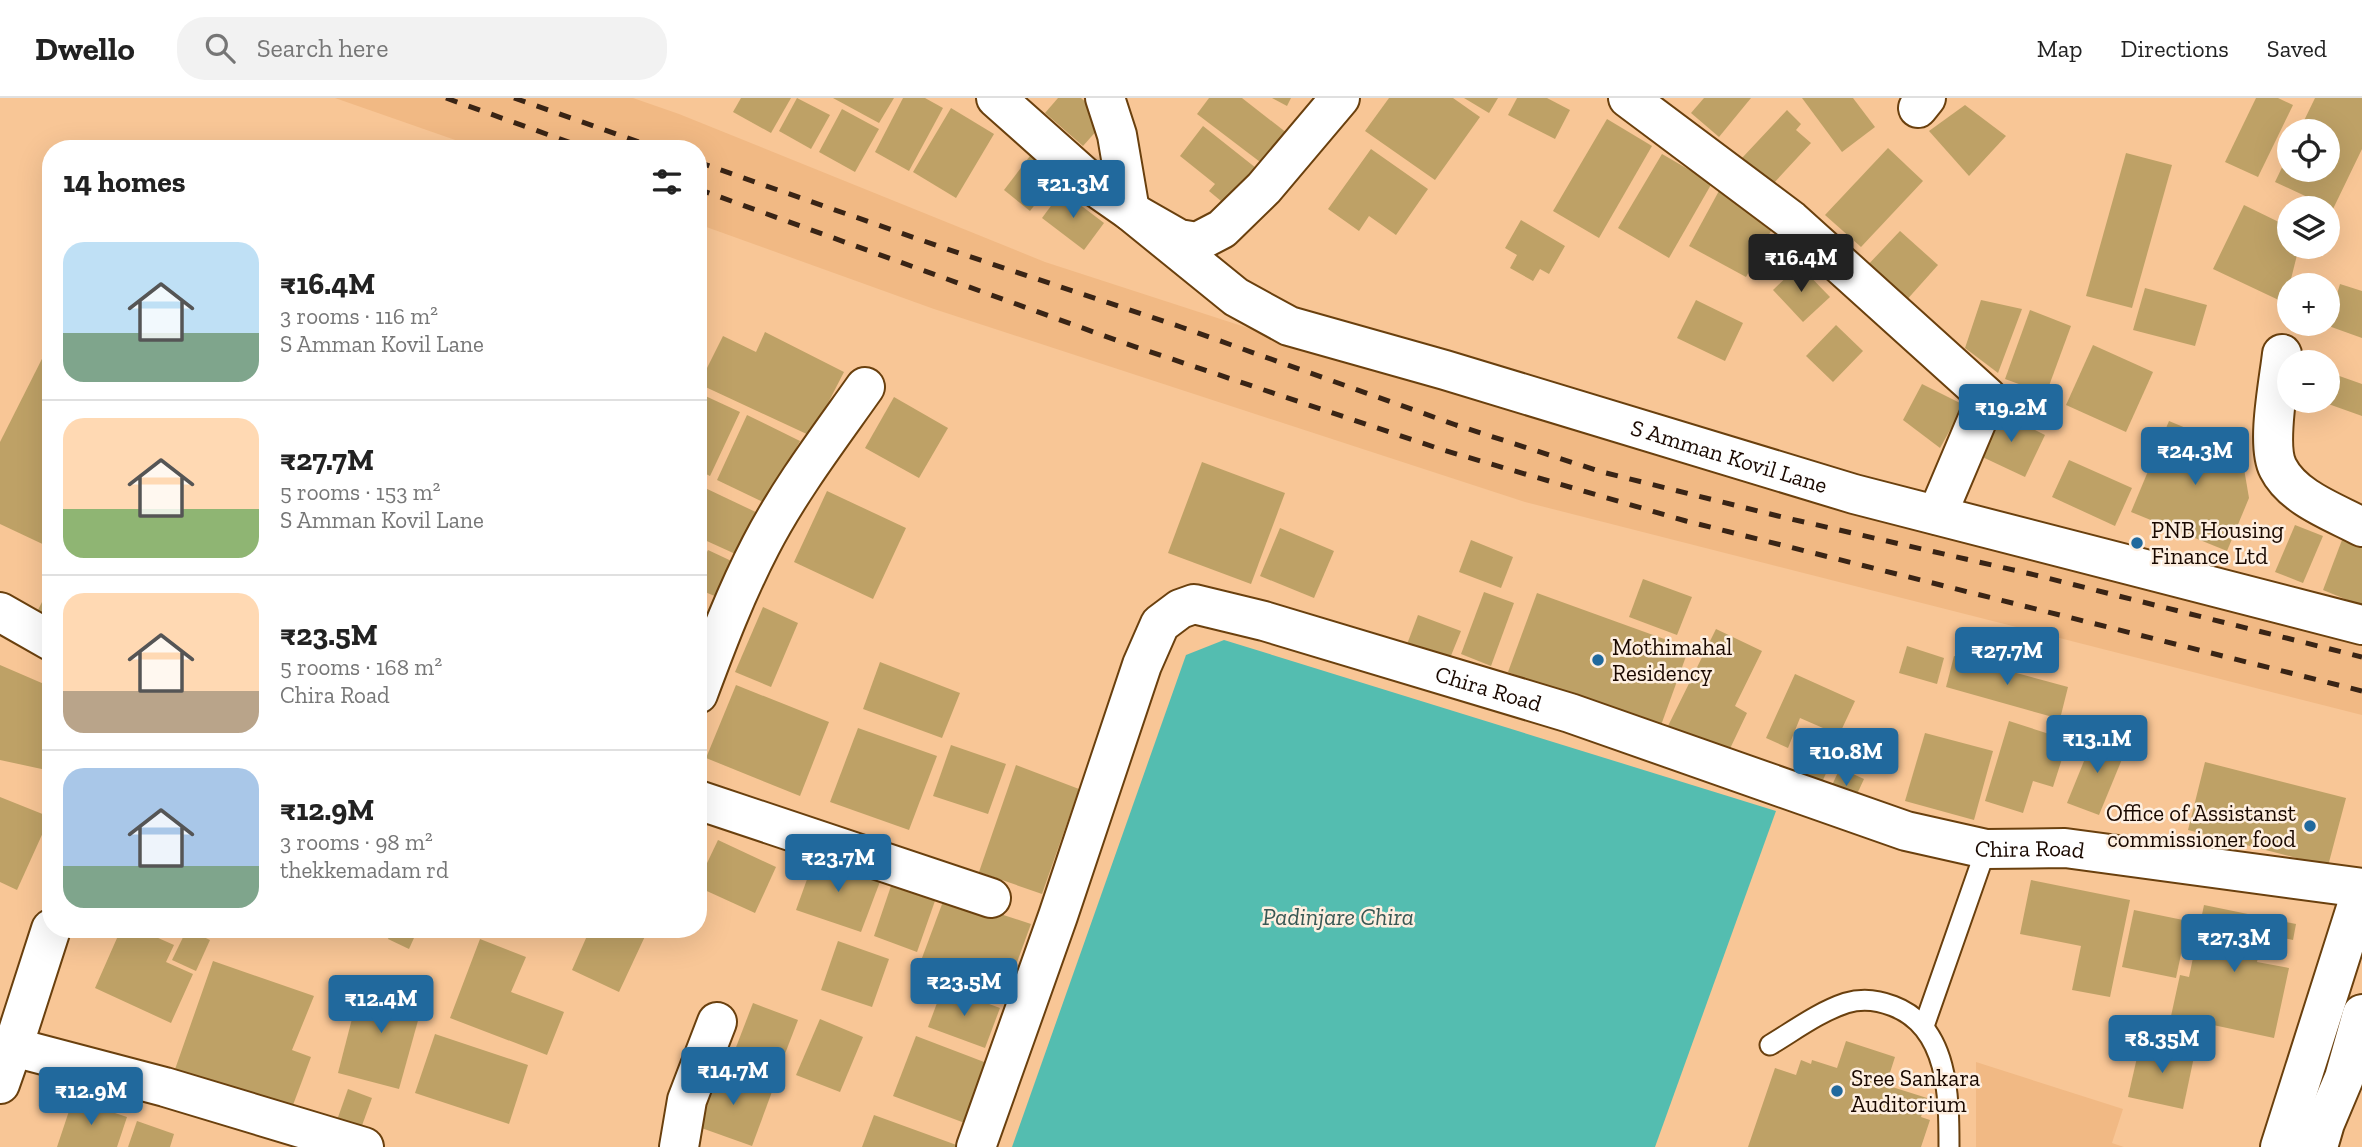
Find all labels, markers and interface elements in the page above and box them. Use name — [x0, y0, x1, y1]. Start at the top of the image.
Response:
search box — [177, 17, 667, 80]
text: Dwello — [35, 29, 135, 68]
icon: search — [201, 29, 239, 67]
text: Search here — [257, 32, 388, 64]
text: Map — [2037, 34, 2083, 63]
text: Directions — [2121, 34, 2229, 63]
text: Saved — [2267, 34, 2327, 63]
map controls — [2277, 119, 2340, 413]
button: locate — [2277, 119, 2340, 182]
pin: ₹21.3M — [1016, 160, 1130, 220]
icon: filters — [648, 163, 686, 201]
text: 14 homes — [63, 164, 186, 200]
text: ₹21.3M — [1037, 169, 1109, 197]
button: layers — [2277, 196, 2340, 259]
pin: ₹16.4M — [1744, 234, 1858, 294]
text: ₹16.4M — [1764, 243, 1838, 271]
text: ₹16.4M — [280, 266, 375, 302]
icon: home — [119, 270, 203, 354]
button: + — [2277, 273, 2340, 336]
text: 3 rooms · 116 m² — [280, 302, 438, 330]
text: S Amman Kovil Lane — [280, 330, 484, 358]
button: − — [2277, 350, 2340, 413]
pin: ₹19.2M — [1954, 384, 2068, 444]
text: ₹19.2M — [1975, 393, 2047, 421]
street label: S Amman Kovil Lane — [1628, 413, 1831, 499]
pin: ₹24.3M — [2138, 428, 2252, 487]
text: ₹24.3M — [2157, 436, 2233, 464]
text: ₹27.7M — [280, 442, 374, 478]
icon: home — [119, 446, 203, 530]
text: 5 rooms · 153 m² — [280, 478, 441, 506]
text: S Amman Kovil Lane — [280, 506, 484, 534]
place label: PNB Housing Finance Ltd — [2151, 516, 2284, 570]
marker: PNB Housing Finance Ltd — [2129, 535, 2145, 551]
text: ₹23.5M — [280, 617, 378, 653]
icon: home — [119, 621, 203, 705]
pin: ₹27.7M — [1950, 628, 2064, 687]
place label: Mothimahal Residency — [1612, 633, 1732, 687]
text: ₹27.7M — [1971, 636, 2043, 664]
marker: Mothimahal Residency — [1590, 652, 1606, 668]
text: 5 rooms · 168 m² — [280, 653, 442, 681]
street label: Chira Road — [1432, 659, 1545, 718]
text: Chira Road — [280, 681, 390, 709]
pin: ₹13.1M — [2040, 716, 2154, 775]
text: ₹13.1M — [2062, 724, 2132, 752]
pin: ₹10.8M — [1789, 728, 1903, 788]
text: ₹10.8M — [1809, 737, 1883, 765]
text: ₹12.9M — [280, 792, 374, 828]
icon: home — [119, 796, 203, 880]
place label: Office of Assistanst commissioner food — [2106, 799, 2296, 853]
marker: Office of Assistanst commissioner food — [2302, 818, 2318, 834]
text: 3 rooms · 98 m² — [280, 828, 433, 856]
street label: Chira Road — [1972, 833, 2087, 865]
pin: ₹23.7M — [781, 834, 895, 894]
text: ₹23.7M — [801, 843, 875, 871]
text: thekkemadam rd — [280, 856, 449, 884]
water label: Padinjare Chira — [1262, 902, 1414, 931]
pin: ₹27.3M — [2177, 914, 2291, 974]
text: ₹27.3M — [2197, 923, 2271, 951]
pin: ₹23.5M — [907, 958, 1021, 1018]
text: ₹23.5M — [927, 967, 1001, 995]
pin: ₹12.4M — [324, 976, 438, 1035]
text: ₹12.4M — [344, 984, 418, 1012]
pin: ₹8.35M — [2105, 1016, 2219, 1075]
text: ₹8.35M — [2124, 1024, 2200, 1052]
pin: ₹14.7M — [676, 1048, 790, 1107]
text: ₹14.7M — [697, 1056, 769, 1084]
place label: Sree Sankara Auditorium — [1851, 1064, 1980, 1118]
pin: ₹12.9M — [34, 1068, 148, 1127]
text: ₹12.9M — [55, 1076, 127, 1104]
marker: Sree Sankara Auditorium — [1829, 1083, 1845, 1099]

